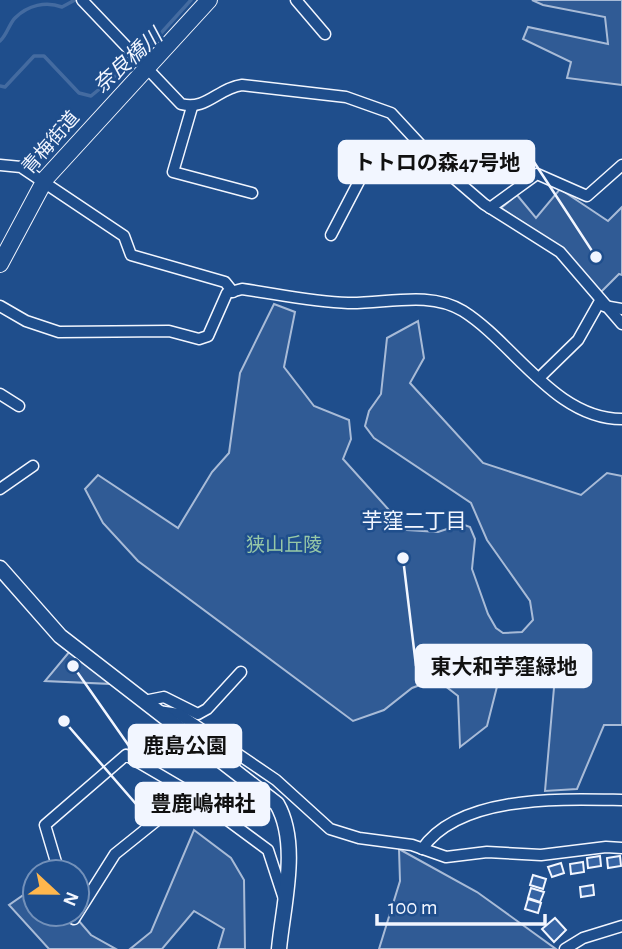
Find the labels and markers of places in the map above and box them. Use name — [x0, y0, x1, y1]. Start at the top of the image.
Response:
callout: トトロの森47号地 — [339, 141, 534, 183]
callout: 東大和芋窪緑地 — [416, 645, 591, 687]
callout: 鹿島公園 — [129, 725, 241, 767]
callout: 豊鹿嶋神社 — [136, 783, 269, 825]

